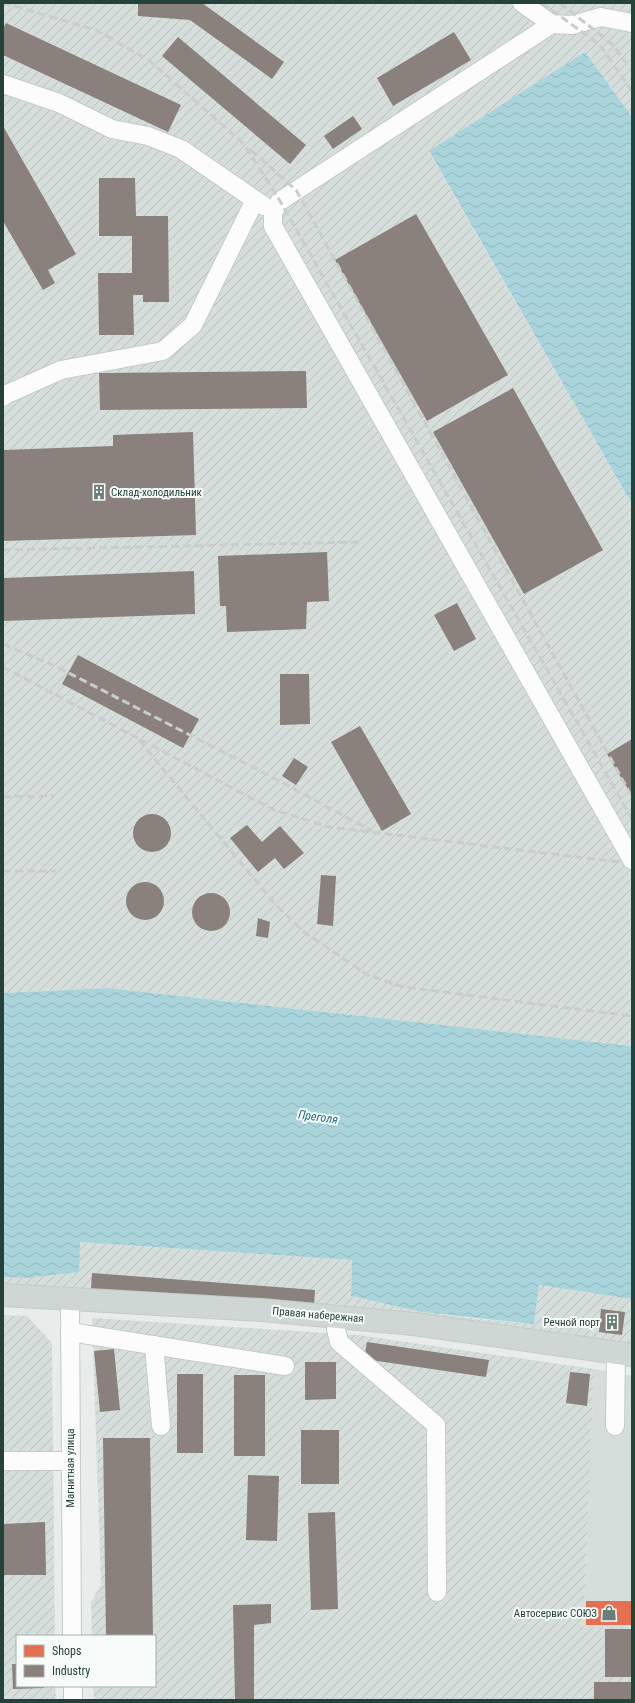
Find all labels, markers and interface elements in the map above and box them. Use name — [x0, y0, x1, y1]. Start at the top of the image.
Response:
building icon: Склад-холодильник — [90, 483, 108, 501]
place label: Склад-холодильник — [111, 486, 203, 499]
water label: Преголя — [297, 1107, 339, 1127]
street label: Правая набережная — [272, 1305, 364, 1325]
building icon: Речной порт — [603, 1313, 621, 1331]
place label: Речной порт — [543, 1316, 600, 1329]
street label: Магнитная улица — [64, 1429, 77, 1507]
shop icon: Автосервис СОЮЗ — [600, 1604, 618, 1622]
place label: Автосервис СОЮЗ — [514, 1607, 597, 1620]
legend — [16, 1635, 156, 1687]
text: Shops — [52, 1644, 81, 1658]
text: Industry — [52, 1664, 90, 1678]

